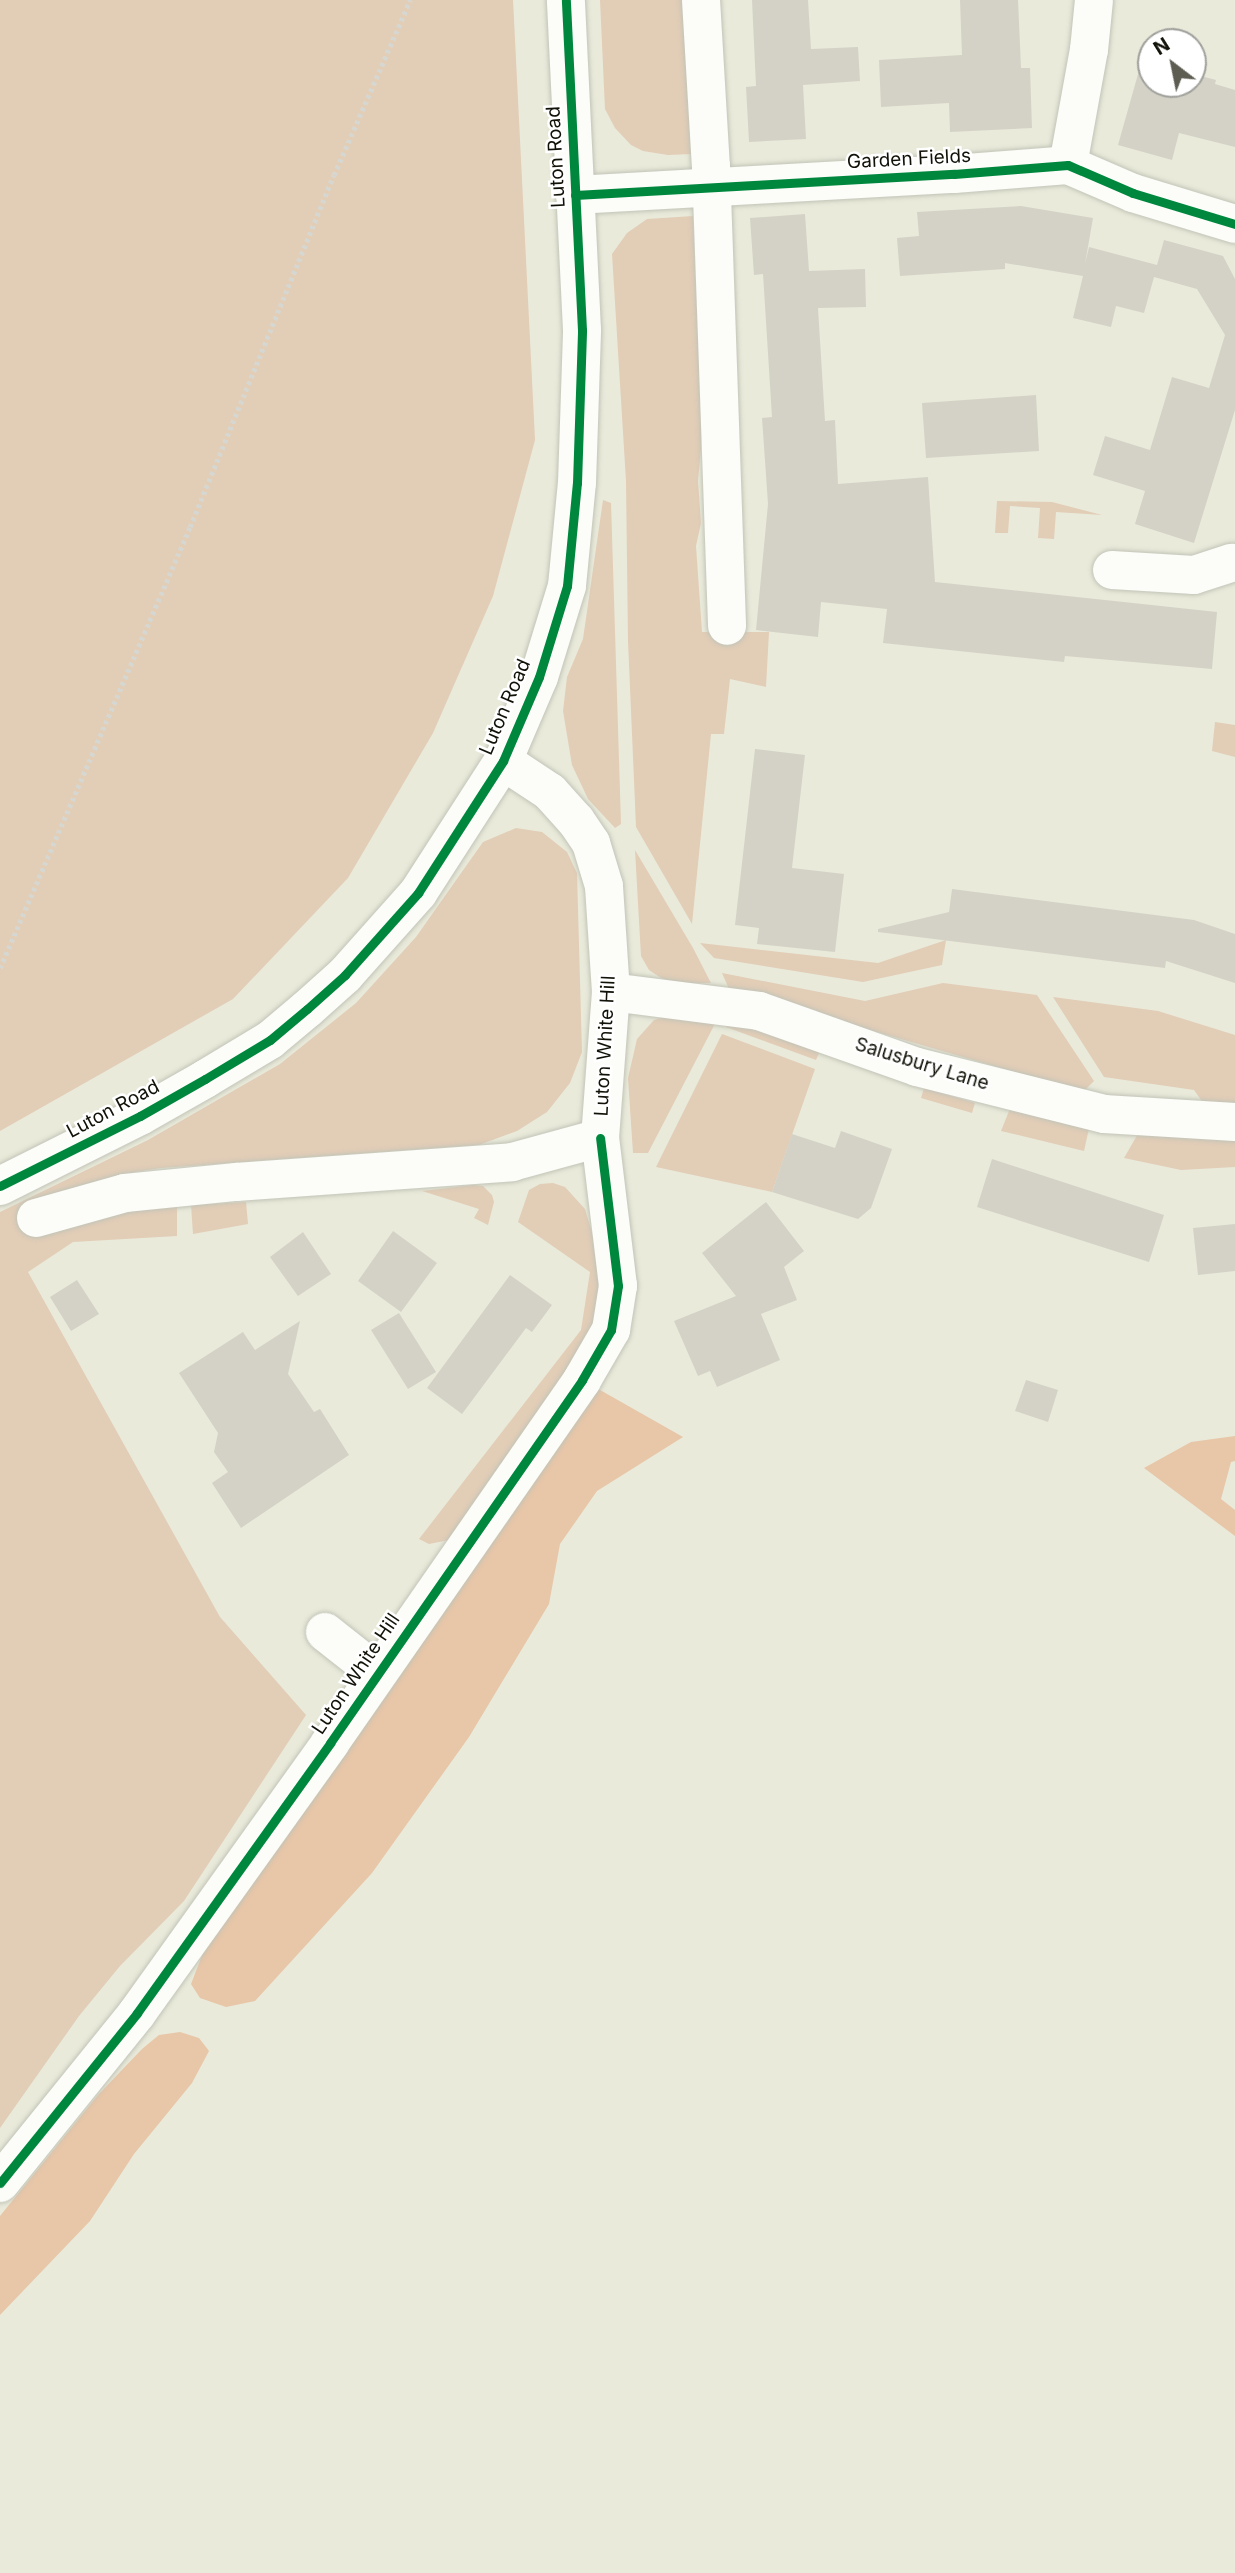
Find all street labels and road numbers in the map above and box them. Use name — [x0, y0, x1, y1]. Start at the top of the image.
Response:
street label: Luton Road — [542, 106, 570, 208]
street label: Garden Fields — [846, 144, 972, 174]
street label: Luton Road — [475, 656, 535, 758]
street label: Luton White Hill — [590, 975, 620, 1117]
street label: Salusbury Lane — [852, 1033, 992, 1095]
street label: Luton Road — [63, 1075, 163, 1143]
street label: Luton White Hill — [307, 1609, 405, 1739]

